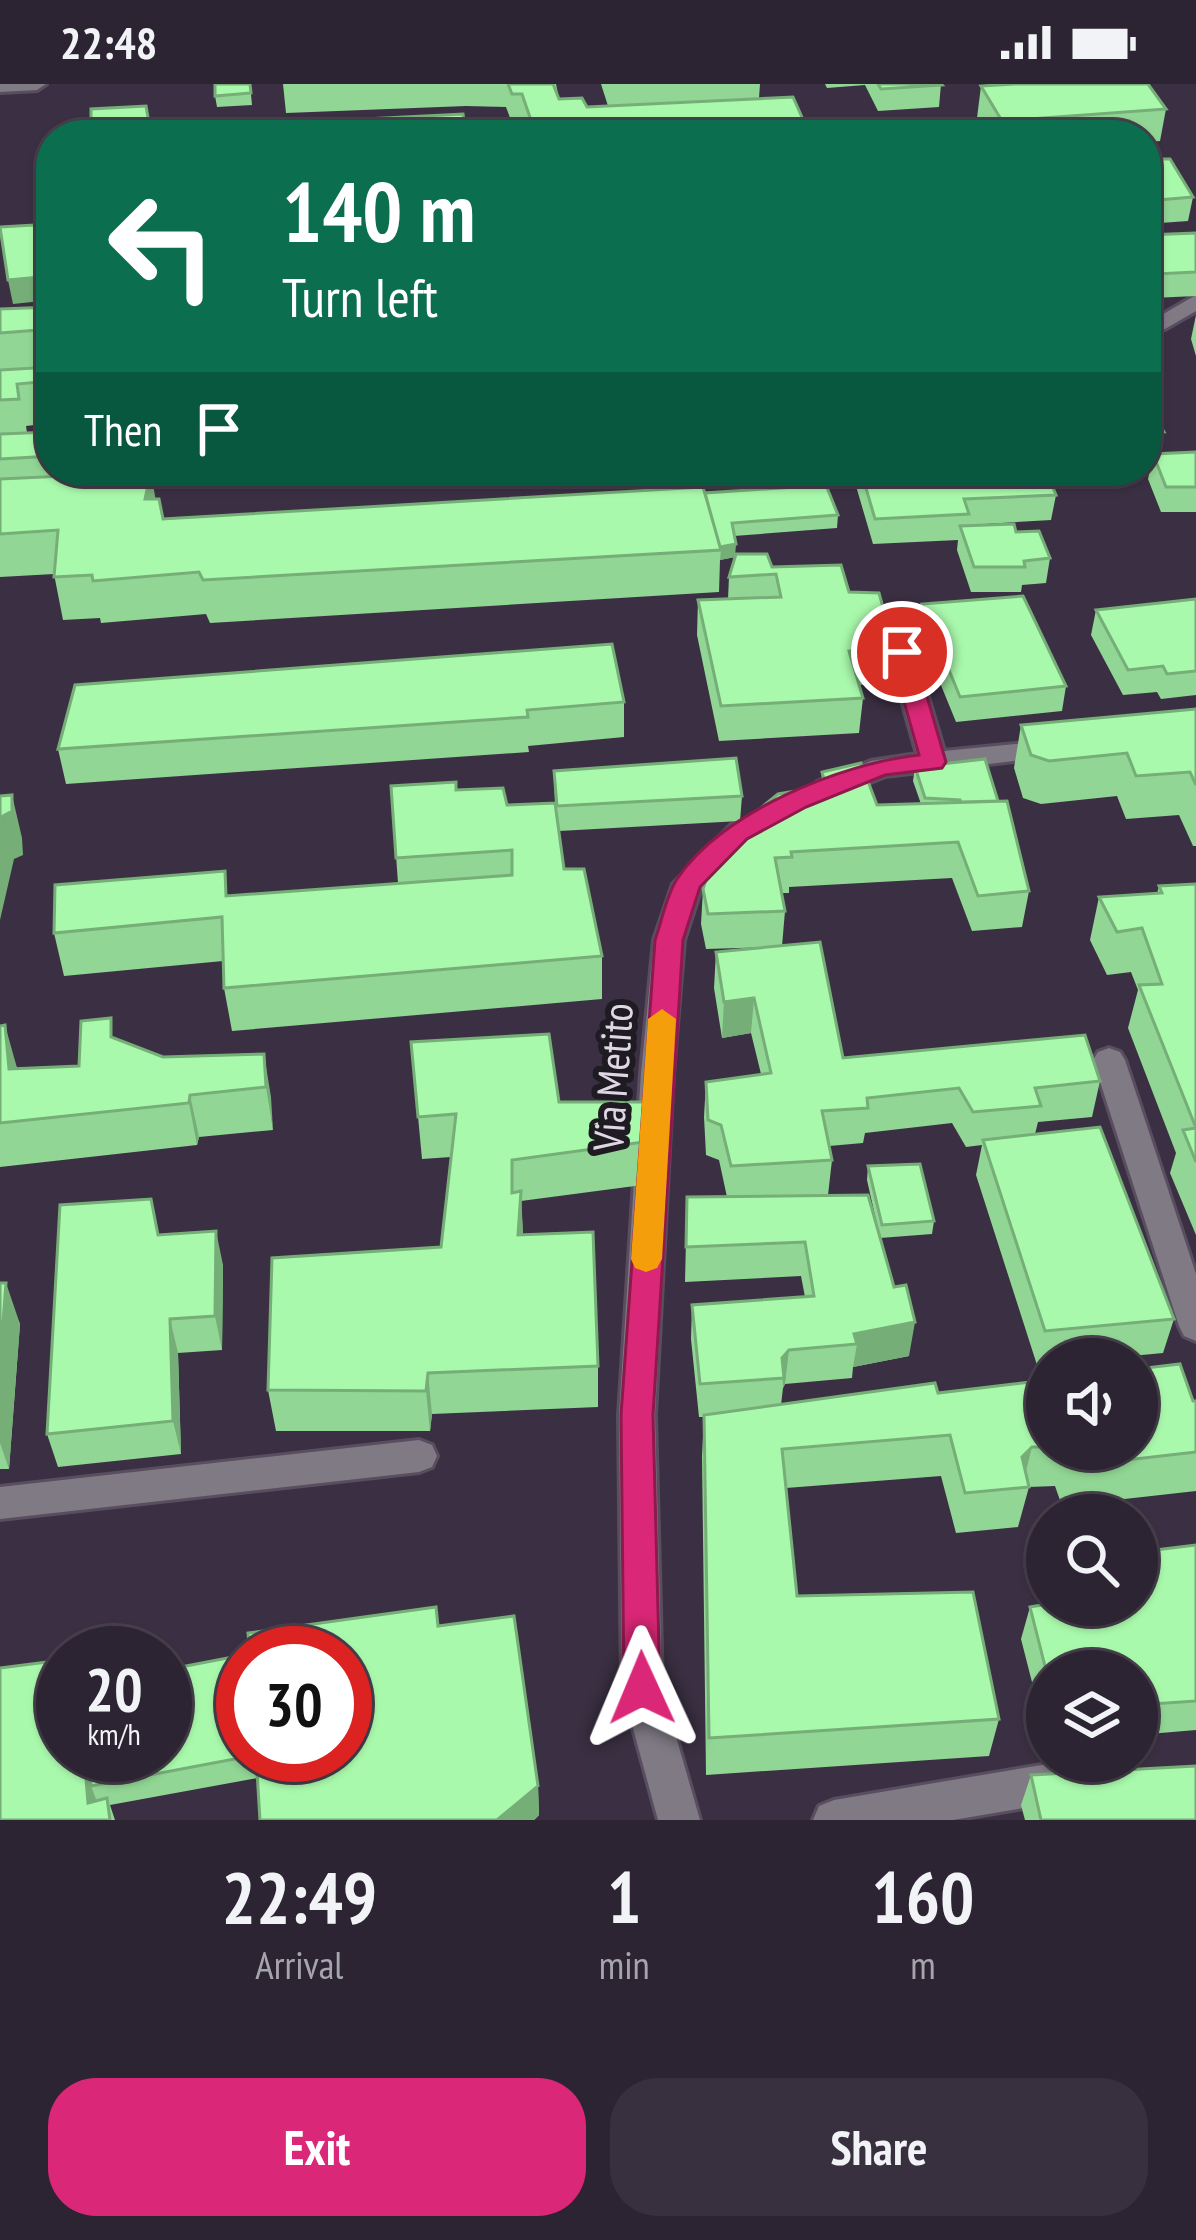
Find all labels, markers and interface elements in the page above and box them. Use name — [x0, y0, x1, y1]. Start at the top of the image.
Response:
text: 22:48 — [60, 13, 157, 71]
text: 140 m — [282, 156, 475, 265]
icon: left — [84, 168, 240, 324]
text: Turn left — [282, 262, 438, 332]
icon: arrive — [186, 396, 252, 462]
text: Then — [84, 400, 162, 458]
pin — [851, 601, 953, 703]
icon: arrive — [869, 619, 935, 685]
street label: Via Metito — [580, 1001, 645, 1154]
map controls — [1026, 1338, 1158, 1782]
button: sound — [1026, 1338, 1158, 1470]
button: search — [1026, 1494, 1158, 1626]
position arrow — [579, 1625, 705, 1751]
speed limit sign: 30 — [216, 1626, 372, 1782]
text: 20 — [85, 1650, 143, 1728]
button: layers — [1026, 1650, 1158, 1782]
text: km/h — [87, 1714, 141, 1753]
text: 22:49 — [222, 1850, 377, 1943]
text: 1 — [607, 1850, 641, 1943]
text: 160 — [871, 1850, 974, 1943]
text: Arrival — [255, 1939, 343, 1990]
text: min — [599, 1939, 650, 1990]
text: m — [910, 1939, 936, 1990]
button: Exit — [48, 2078, 586, 2216]
button: Share — [610, 2078, 1148, 2216]

